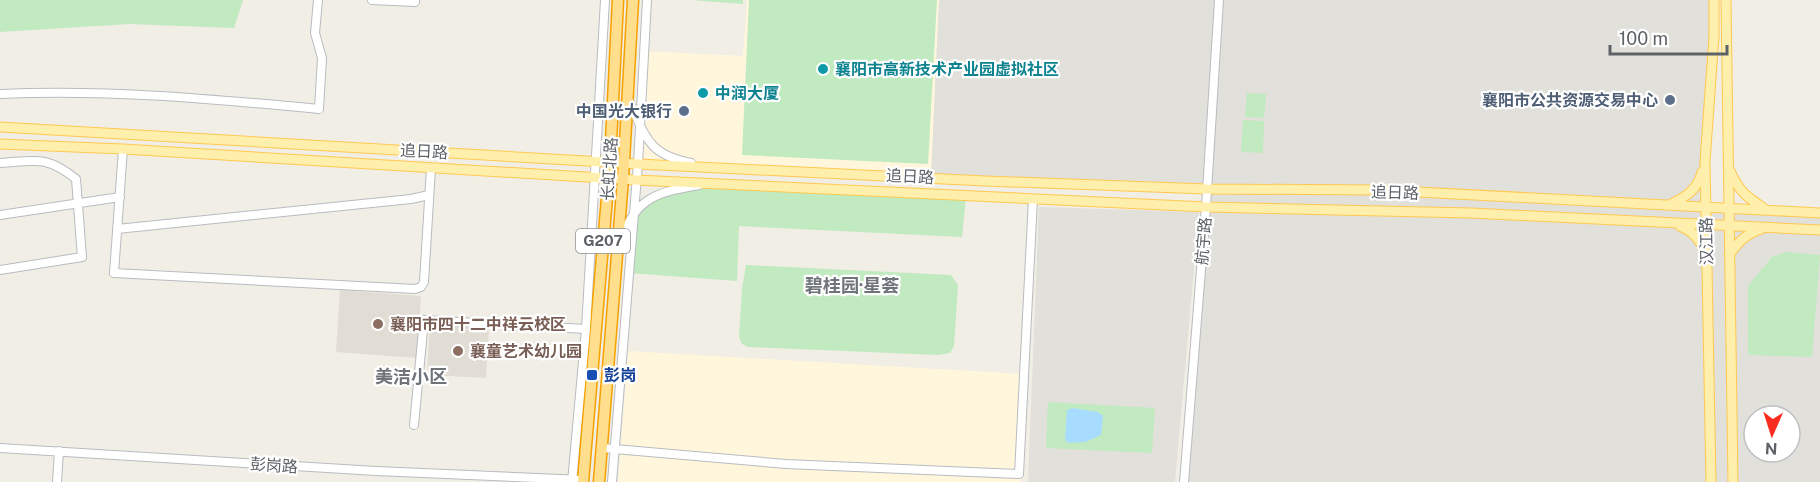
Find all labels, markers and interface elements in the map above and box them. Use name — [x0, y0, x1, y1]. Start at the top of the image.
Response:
scale bar — [1610, 18, 1727, 56]
text: 100 m — [1619, 28, 1668, 49]
place label: 襄阳市高新技术产业园虚拟社区 — [835, 60, 1059, 79]
marker: 襄阳市高新技术产业园虚拟社区 — [816, 62, 830, 76]
place label: 中润大厦 — [715, 84, 779, 103]
marker: 中润大厦 — [696, 86, 710, 100]
place label: 襄阳市公共资源交易中心 — [1482, 91, 1658, 110]
marker: 襄阳市公共资源交易中心 — [1663, 93, 1677, 107]
place label: 中国光大银行 — [576, 102, 672, 121]
marker: 中国光大银行 — [677, 104, 691, 118]
street label: 长虹北路 — [598, 136, 621, 202]
street label: 追日路 — [400, 141, 448, 162]
street label: 追日路 — [886, 166, 934, 187]
street label: 追日路 — [1371, 182, 1419, 203]
street label: 航宇路 — [1192, 216, 1215, 266]
street label: 汉江路 — [1697, 217, 1716, 265]
road number: G207 — [576, 229, 630, 253]
district label: 碧桂园·星荟 — [805, 275, 899, 296]
place label: 襄阳市四十二中祥云校区 — [390, 315, 566, 334]
marker: 襄阳市四十二中祥云校区 — [371, 317, 385, 331]
place label: 襄童艺术幼儿园 — [470, 342, 582, 361]
marker: 襄童艺术幼儿园 — [451, 344, 465, 358]
district label: 美洁小区 — [375, 366, 447, 387]
place label: 彭岗 — [604, 366, 636, 385]
marker: 彭岗 — [585, 368, 599, 382]
north arrow — [1742, 404, 1802, 464]
text: N — [1764, 439, 1778, 458]
street label: 彭岗路 — [249, 454, 299, 477]

